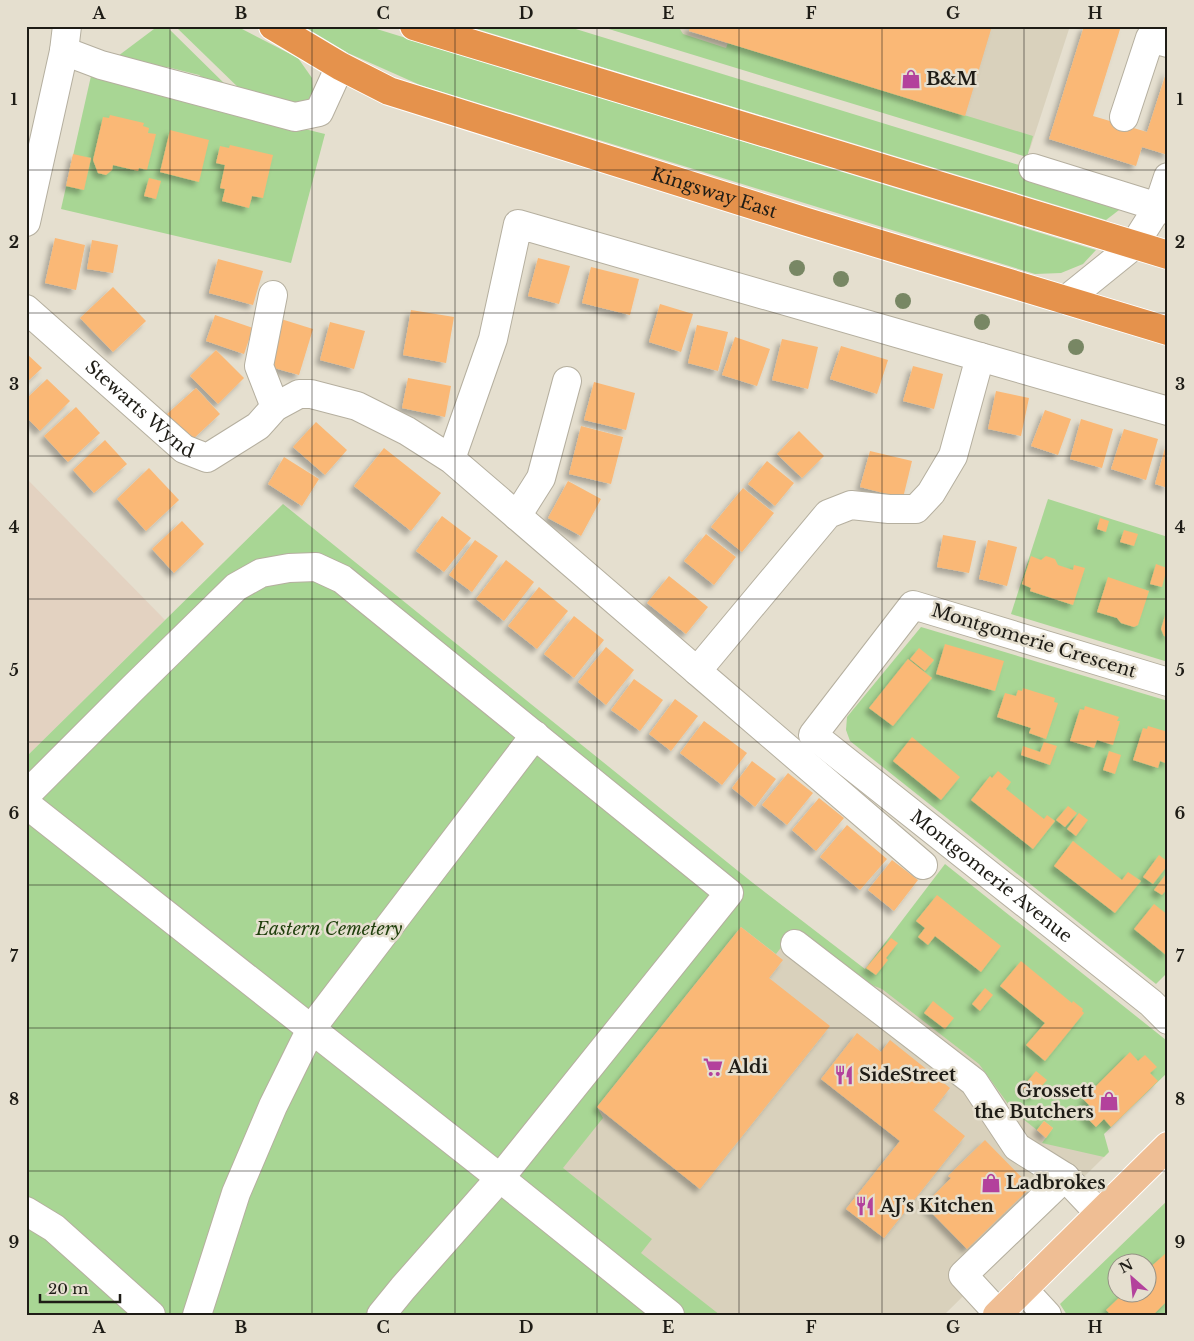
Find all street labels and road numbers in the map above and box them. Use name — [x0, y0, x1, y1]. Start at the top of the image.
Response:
street label: Kingsway East — [649, 163, 780, 223]
street label: Stewarts Wynd — [81, 356, 197, 463]
street label: Montgomerie Crescent — [929, 599, 1139, 683]
street label: Montgomerie Avenue — [906, 806, 1077, 947]

